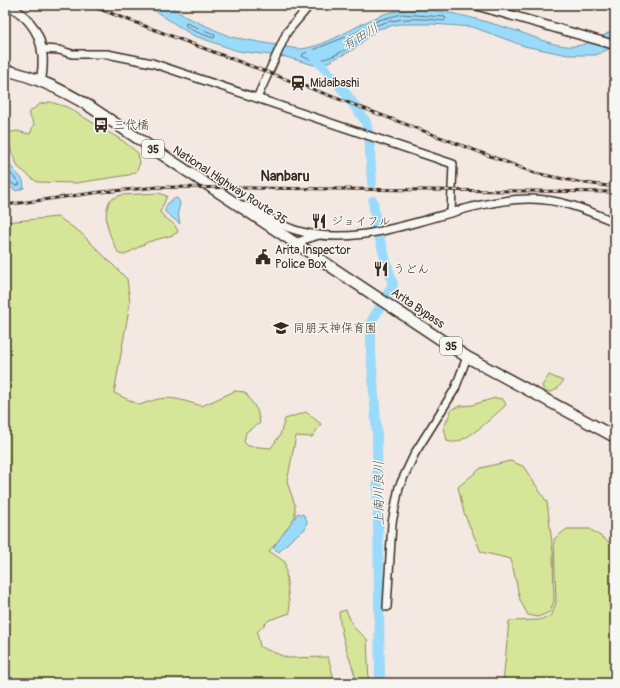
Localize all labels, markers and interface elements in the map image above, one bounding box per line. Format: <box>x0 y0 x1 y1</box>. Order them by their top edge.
water label: 有田川 <box>340 20 381 54</box>
station icon: Midaibashi <box>289 74 307 92</box>
place label: Midaibashi <box>310 76 359 91</box>
bus stop icon: 三代橋 <box>92 116 110 134</box>
place label: 三代橋 <box>113 118 149 133</box>
road number: 35 <box>142 140 164 158</box>
street label: National Highway Route 35 <box>170 143 290 228</box>
district label: Nanbaru <box>261 168 309 185</box>
restaurant icon: ジョイフル <box>310 212 328 230</box>
place label: ジョイフル <box>331 214 391 229</box>
place label: Arita Inspector Police Box <box>275 243 351 272</box>
public building icon: Arita Inspector Police Box <box>254 248 272 266</box>
restaurant icon: うどん <box>372 260 390 278</box>
place label: うどん <box>393 262 429 277</box>
street label: Arita Bypass <box>388 285 448 332</box>
school or university icon: 同朋天神保育園 <box>272 319 290 337</box>
place label: 同朋天神保育園 <box>293 321 377 336</box>
road number: 35 <box>440 337 462 355</box>
water label: 上南川良川 <box>370 460 388 526</box>

